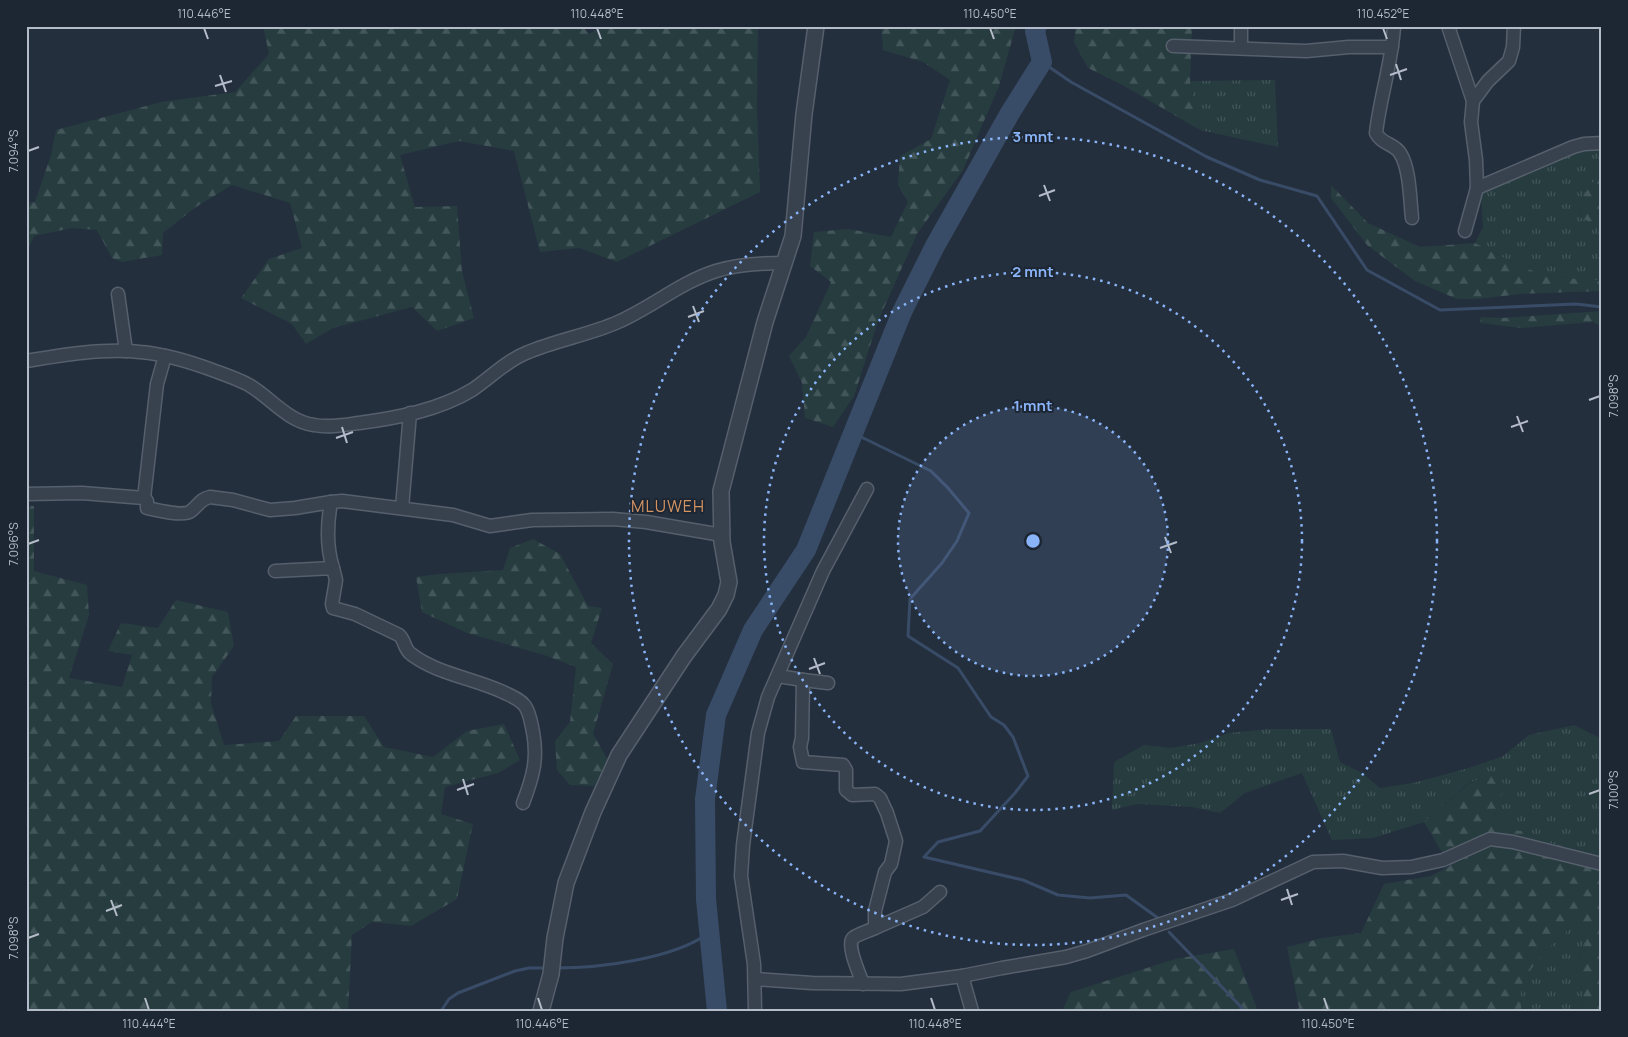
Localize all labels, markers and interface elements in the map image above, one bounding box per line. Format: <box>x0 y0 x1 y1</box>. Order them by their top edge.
text: 110.446°E <box>177 5 231 22</box>
text: 110.448°E <box>570 5 624 22</box>
text: 110.450°E <box>963 5 1017 22</box>
text: 110.452°E <box>1357 5 1409 22</box>
text: 3 mnt <box>1012 126 1054 147</box>
text: 7.094°S <box>5 130 22 172</box>
text: 2 mnt <box>1012 261 1054 282</box>
text: 7.098°S <box>1605 375 1622 417</box>
text: 1 mnt <box>1014 395 1052 416</box>
district label: MLUWEH <box>631 495 705 517</box>
text: 7.096°S <box>5 522 22 566</box>
centre of rings <box>1024 532 1042 550</box>
text: 7.100°S <box>1605 771 1622 809</box>
text: 7.098°S <box>5 917 22 959</box>
text: 110.444°E <box>122 1015 176 1032</box>
text: 110.446°E <box>515 1015 569 1032</box>
text: 110.448°E <box>908 1015 962 1032</box>
text: 110.450°E <box>1301 1015 1355 1032</box>

